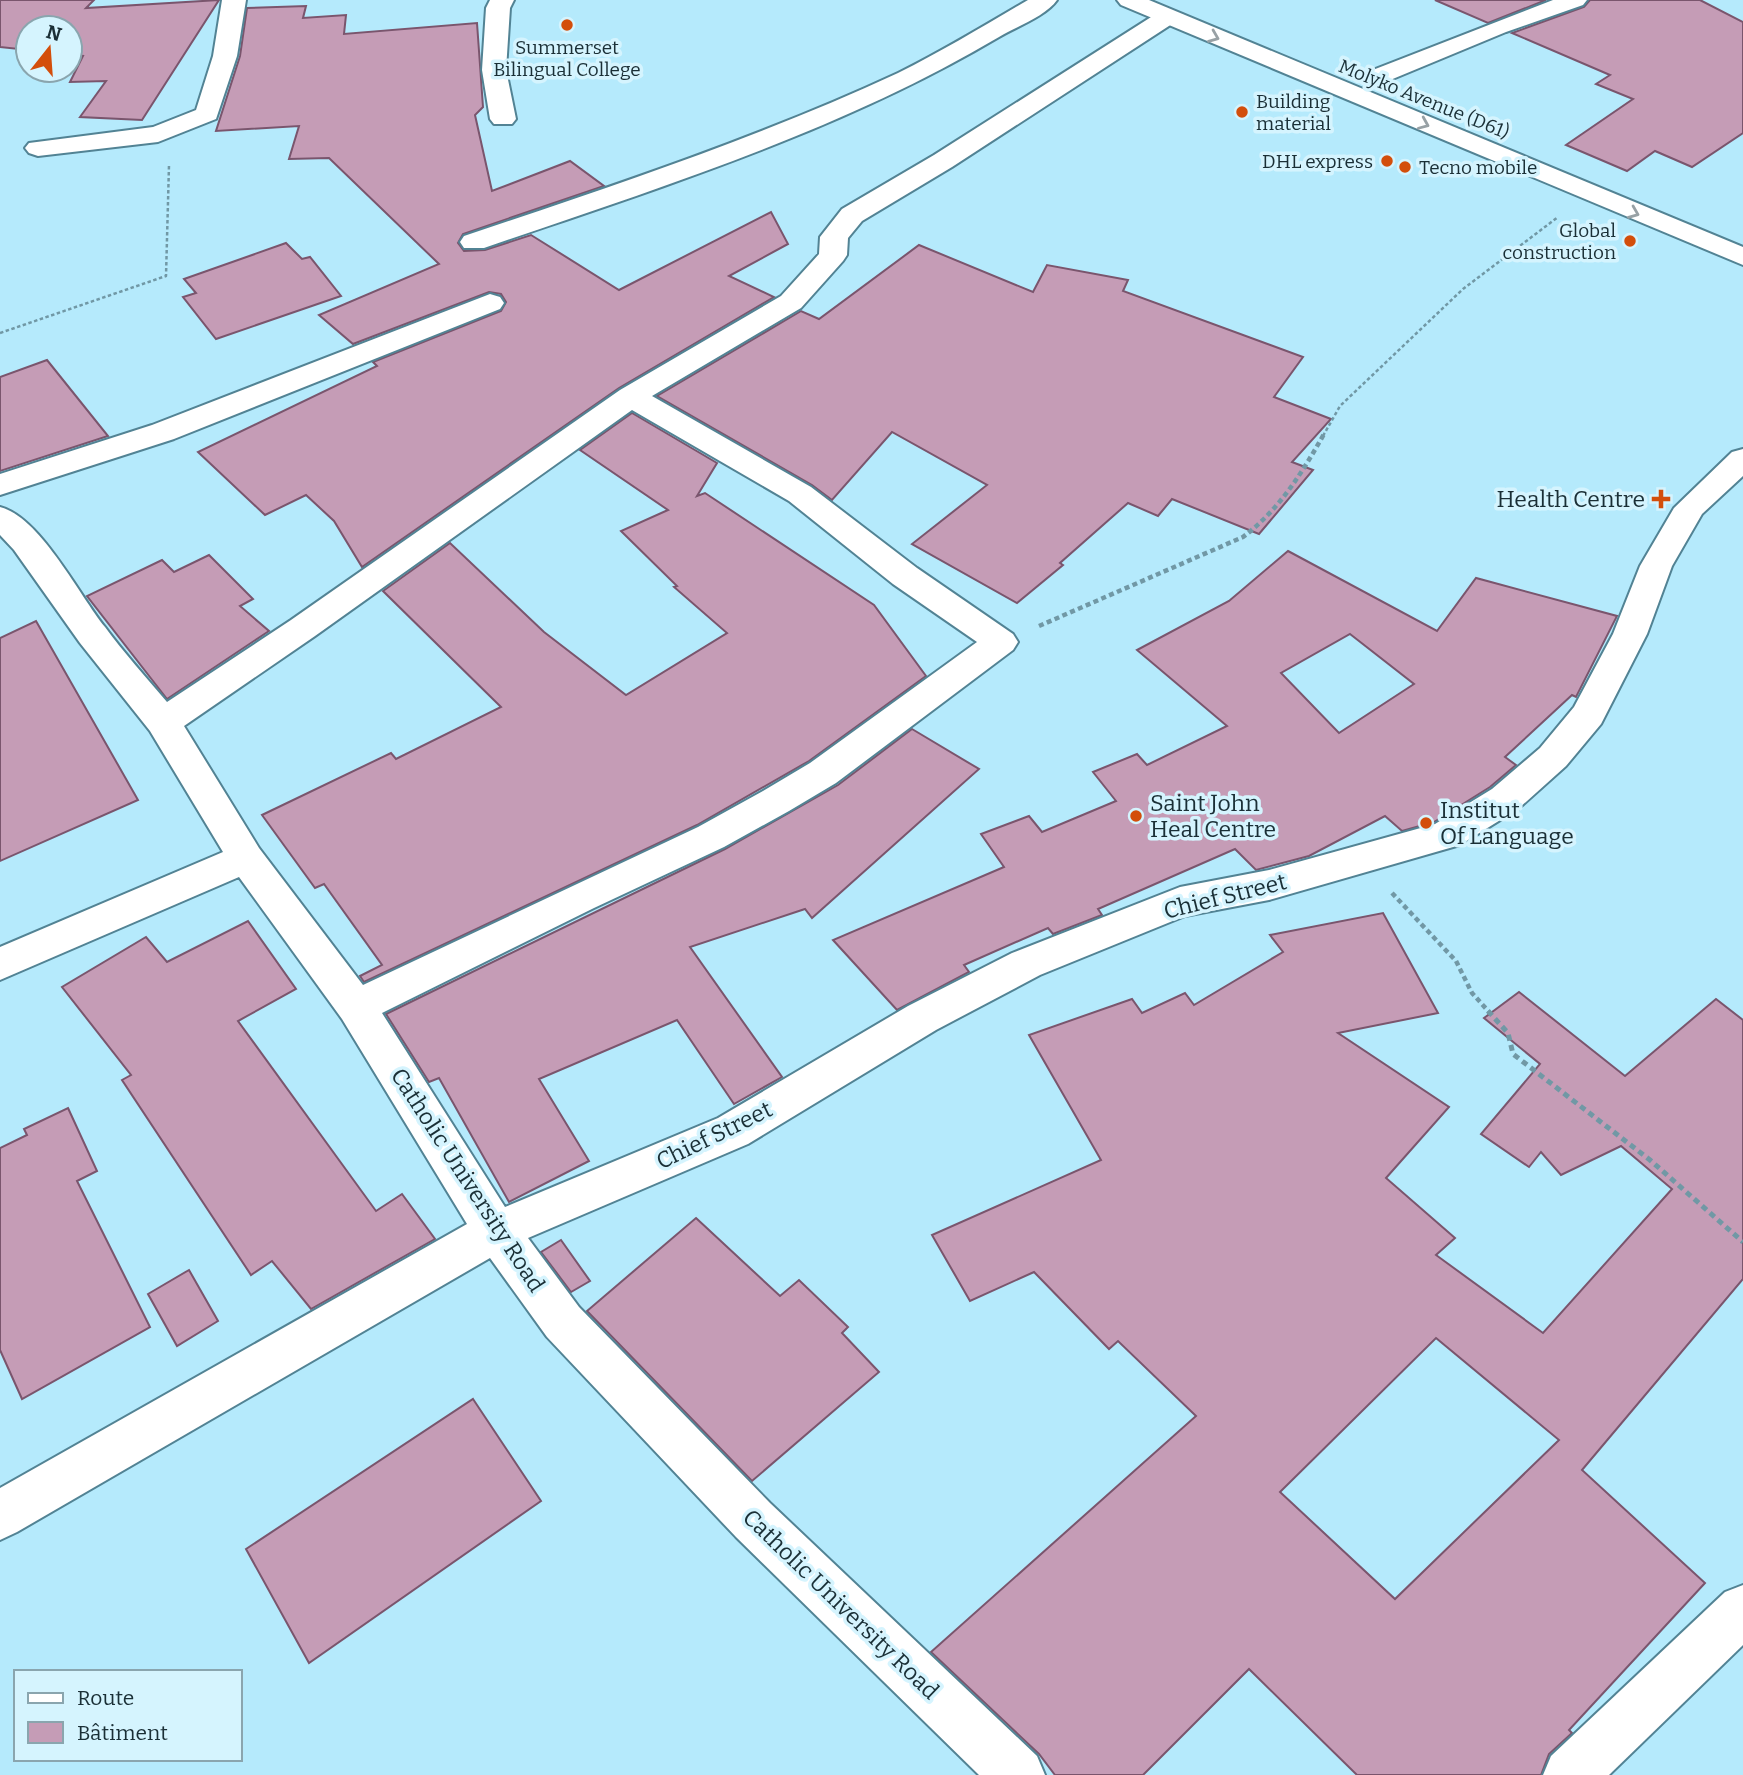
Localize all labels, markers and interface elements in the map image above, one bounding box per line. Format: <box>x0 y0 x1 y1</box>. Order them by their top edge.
north arrow <box>14 14 84 84</box>
marker: Summerset Bilingual College <box>559 17 575 33</box>
text: N <box>43 20 65 46</box>
one-way arrow <box>1208 28 1220 42</box>
place label: Summerset Bilingual College <box>493 36 641 81</box>
street label: Molyko Avenue (D61) <box>1335 54 1513 144</box>
place label: Building material <box>1256 90 1331 135</box>
marker: Building material <box>1234 104 1250 120</box>
one-way arrow <box>1417 116 1430 130</box>
place label: DHL express <box>1262 150 1373 173</box>
marker: DHL express <box>1379 153 1395 169</box>
place label: Tecno mobile <box>1419 156 1537 179</box>
marker: Tecno mobile <box>1397 159 1413 175</box>
one-way arrow <box>1627 204 1639 218</box>
place label: Global construction <box>1503 219 1616 264</box>
marker: Global construction <box>1622 233 1638 249</box>
place label: Health Centre <box>1496 485 1645 513</box>
marker: Health Centre <box>1651 489 1671 509</box>
place label: Saint John Heal Centre <box>1150 789 1276 843</box>
place label: Institut Of Language <box>1440 796 1574 850</box>
marker: Saint John Heal Centre <box>1128 808 1144 824</box>
marker: Institut Of Language <box>1418 815 1434 831</box>
street label: Chief Street <box>1161 867 1289 925</box>
street label: Catholic University Road <box>385 1063 551 1298</box>
street label: Chief Street <box>651 1095 777 1175</box>
street label: Catholic University Road <box>737 1503 945 1705</box>
legend <box>14 1670 242 1761</box>
text: Route <box>77 1685 134 1711</box>
text: Bâtiment <box>77 1720 168 1746</box>

